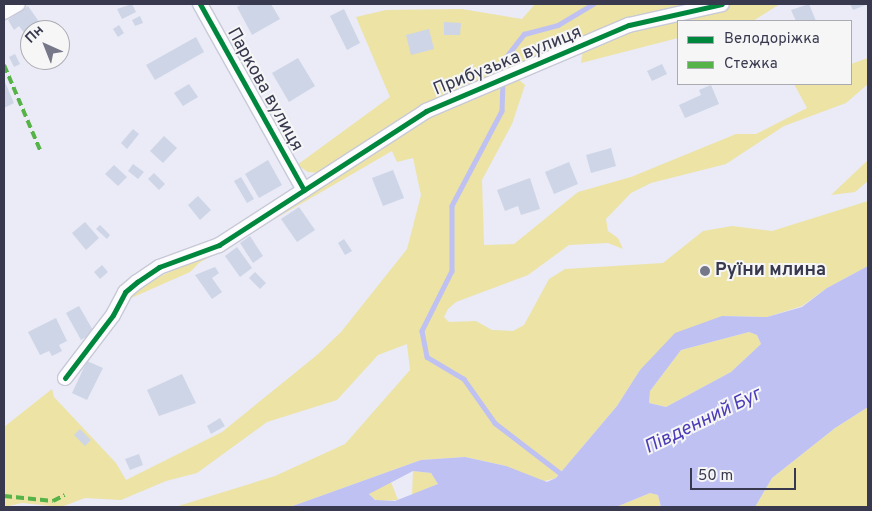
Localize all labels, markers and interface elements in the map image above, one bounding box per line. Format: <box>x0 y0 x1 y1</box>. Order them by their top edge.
north arrow <box>20 20 70 70</box>
legend <box>677 20 852 85</box>
text: Пн <box>22 22 48 47</box>
street label: Прибузька вулиця <box>431 22 585 102</box>
street label: Паркова вулиця <box>221 24 307 156</box>
text: Велодоріжка <box>724 30 820 49</box>
text: Стежка <box>724 55 778 74</box>
place label: Руїни млина <box>715 260 826 282</box>
marker: Руїни млина <box>699 265 711 277</box>
water label: Південний Буг <box>641 384 765 460</box>
scale bar <box>692 458 798 490</box>
text: 50 m <box>698 467 733 486</box>

